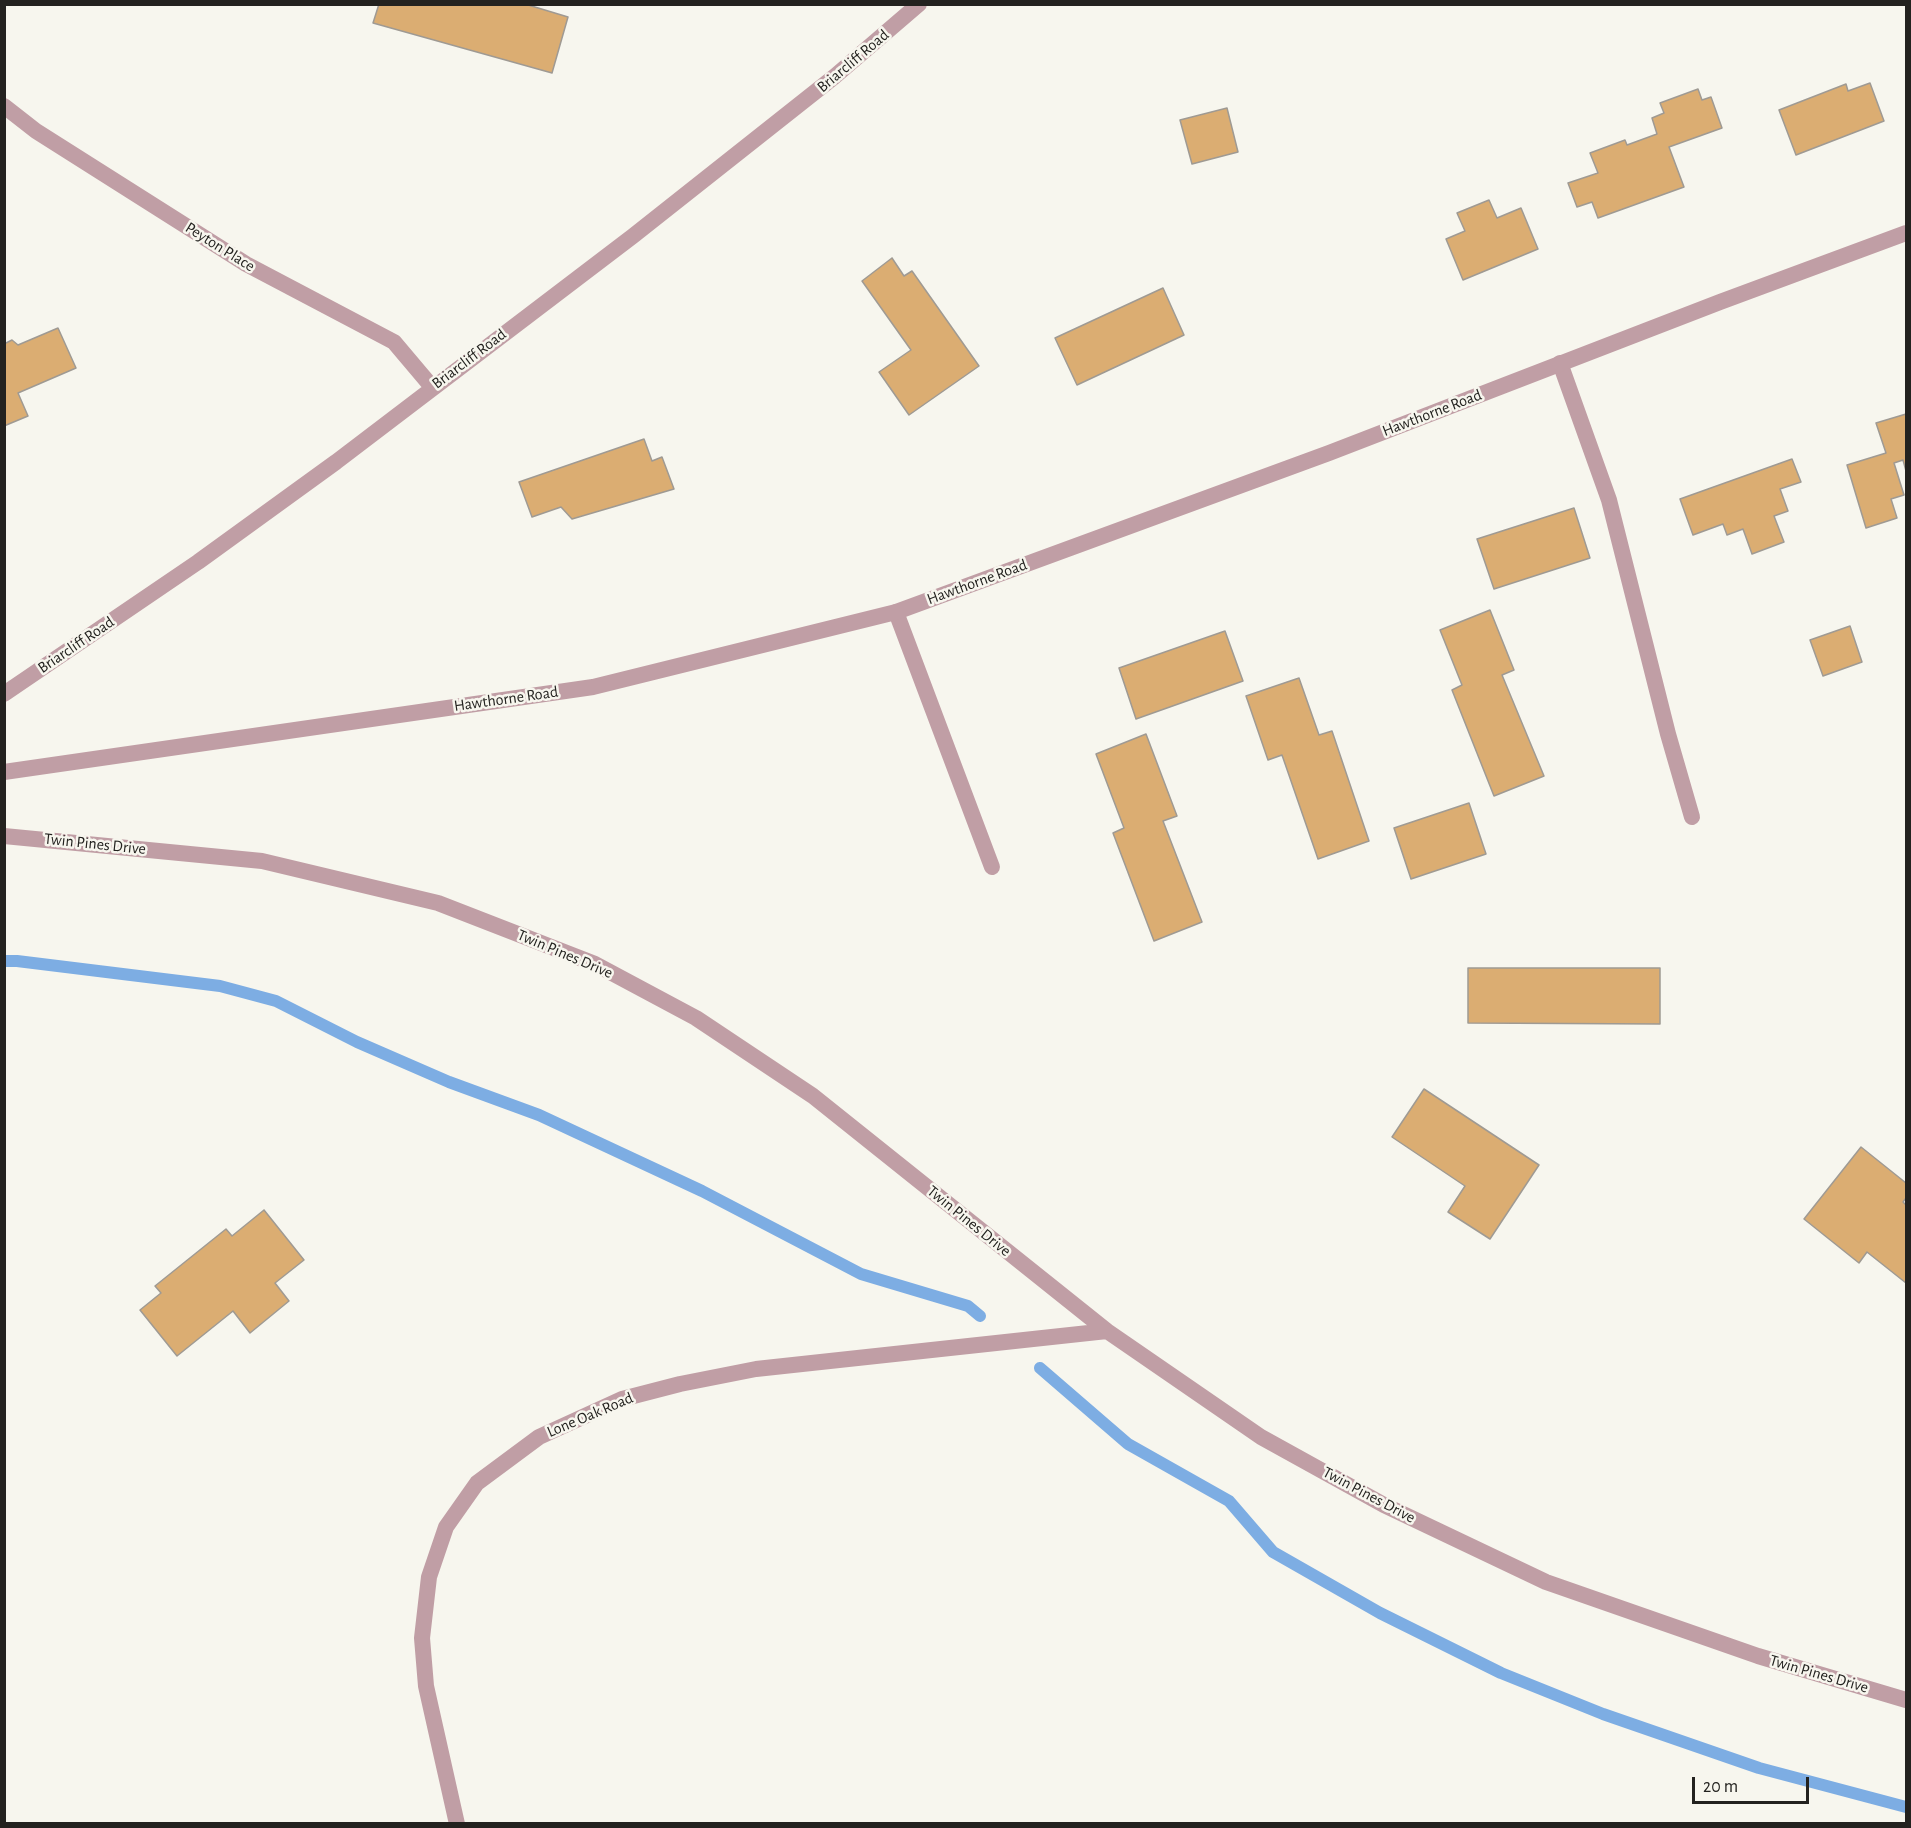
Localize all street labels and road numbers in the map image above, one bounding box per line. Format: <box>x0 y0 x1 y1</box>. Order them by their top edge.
street label: Briarcliff Road <box>813 25 893 97</box>
street label: Peyton Place <box>182 218 258 276</box>
street label: Briarcliff Road <box>428 325 510 393</box>
street label: Hawthorne Road <box>1380 385 1484 441</box>
street label: Hawthorne Road <box>924 555 1030 609</box>
street label: Briarcliff Road <box>34 612 118 678</box>
street label: Hawthorne Road <box>453 682 559 716</box>
street label: Twin Pines Drive <box>43 829 147 859</box>
street label: Twin Pines Drive <box>514 925 616 983</box>
street label: Twin Pines Drive <box>923 1181 1015 1261</box>
street label: Lone Oak Road <box>544 1388 636 1442</box>
street label: Twin Pines Drive <box>1319 1463 1419 1527</box>
street label: Twin Pines Drive <box>1767 1651 1871 1697</box>

